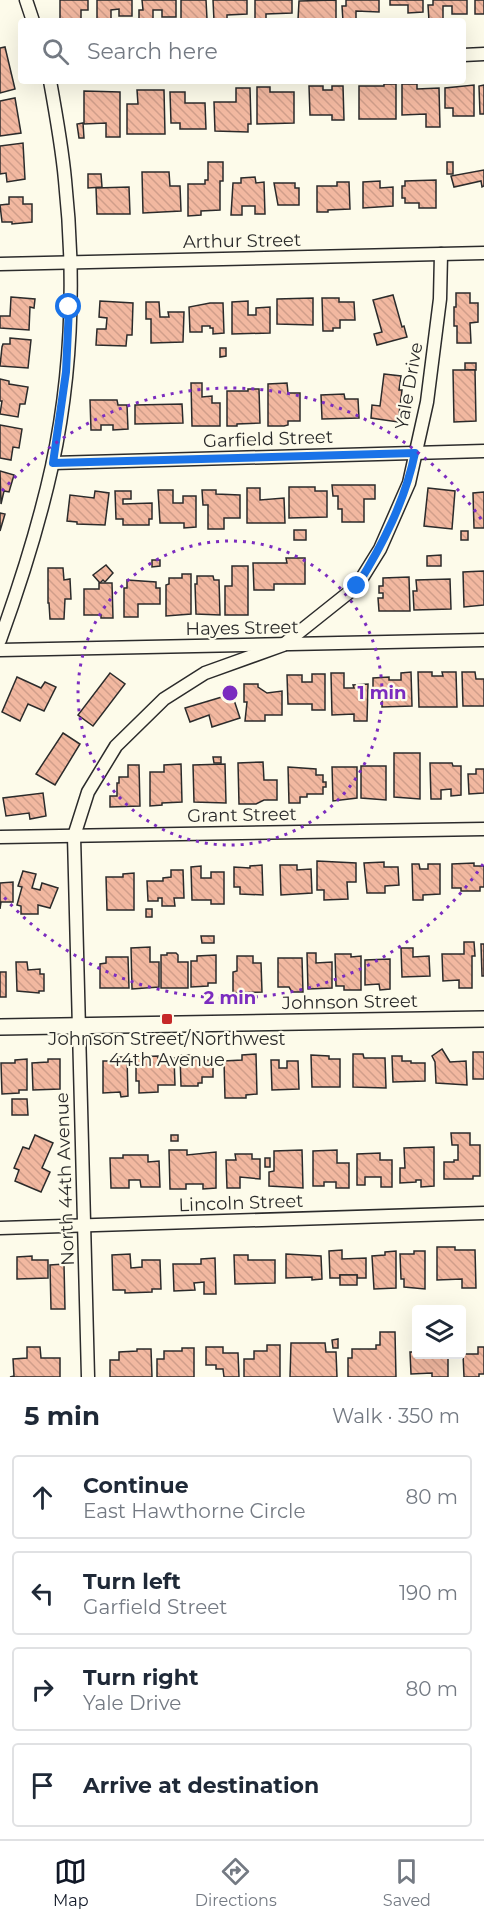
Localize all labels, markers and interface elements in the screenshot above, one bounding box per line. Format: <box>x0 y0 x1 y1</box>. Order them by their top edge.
search box <box>18 18 466 84</box>
icon: search <box>39 35 72 68</box>
text: Search here <box>87 38 218 65</box>
street label: Arthur Street <box>183 229 301 253</box>
route start <box>55 293 81 319</box>
street label: Yale Drive <box>390 340 428 431</box>
street label: Garfield Street <box>203 426 333 452</box>
route end <box>343 572 369 598</box>
street label: Hayes Street <box>185 616 299 640</box>
text: 1 min <box>358 682 406 704</box>
centre of rings <box>220 683 240 703</box>
street label: Grant Street <box>187 803 297 827</box>
text: 2 min <box>204 987 256 1009</box>
street label: Johnson Street <box>281 990 418 1014</box>
marker: Johnson Street/Northwest 44th Avenue <box>160 1012 174 1026</box>
place label: Johnson Street/Northwest 44th Avenue <box>47 1028 286 1071</box>
street label: North 44th Avenue <box>51 1092 79 1266</box>
street label: Lincoln Street <box>178 1190 304 1216</box>
map controls <box>412 1305 466 1359</box>
button: layers <box>412 1305 466 1359</box>
text: 5 min <box>24 1400 100 1432</box>
text: Walk · 350 m <box>332 1404 460 1428</box>
text: Continue <box>83 1472 189 1499</box>
icon: ahead <box>26 1481 59 1514</box>
text: 80 m <box>406 1485 458 1509</box>
text: East Hawthorne Circle <box>83 1499 306 1523</box>
text: Turn left <box>83 1568 181 1595</box>
icon: left <box>26 1577 59 1610</box>
text: 190 m <box>399 1581 458 1605</box>
text: Garfield Street <box>83 1595 228 1619</box>
text: Turn right <box>83 1664 198 1691</box>
icon: right <box>26 1673 59 1706</box>
text: 80 m <box>406 1677 458 1701</box>
text: Yale Drive <box>83 1691 181 1715</box>
icon: arrive <box>26 1769 59 1802</box>
text: Arrive at destination <box>83 1772 319 1799</box>
tab: Map <box>53 1855 89 1910</box>
tab: Directions <box>195 1855 277 1910</box>
tab: Saved <box>383 1855 431 1910</box>

